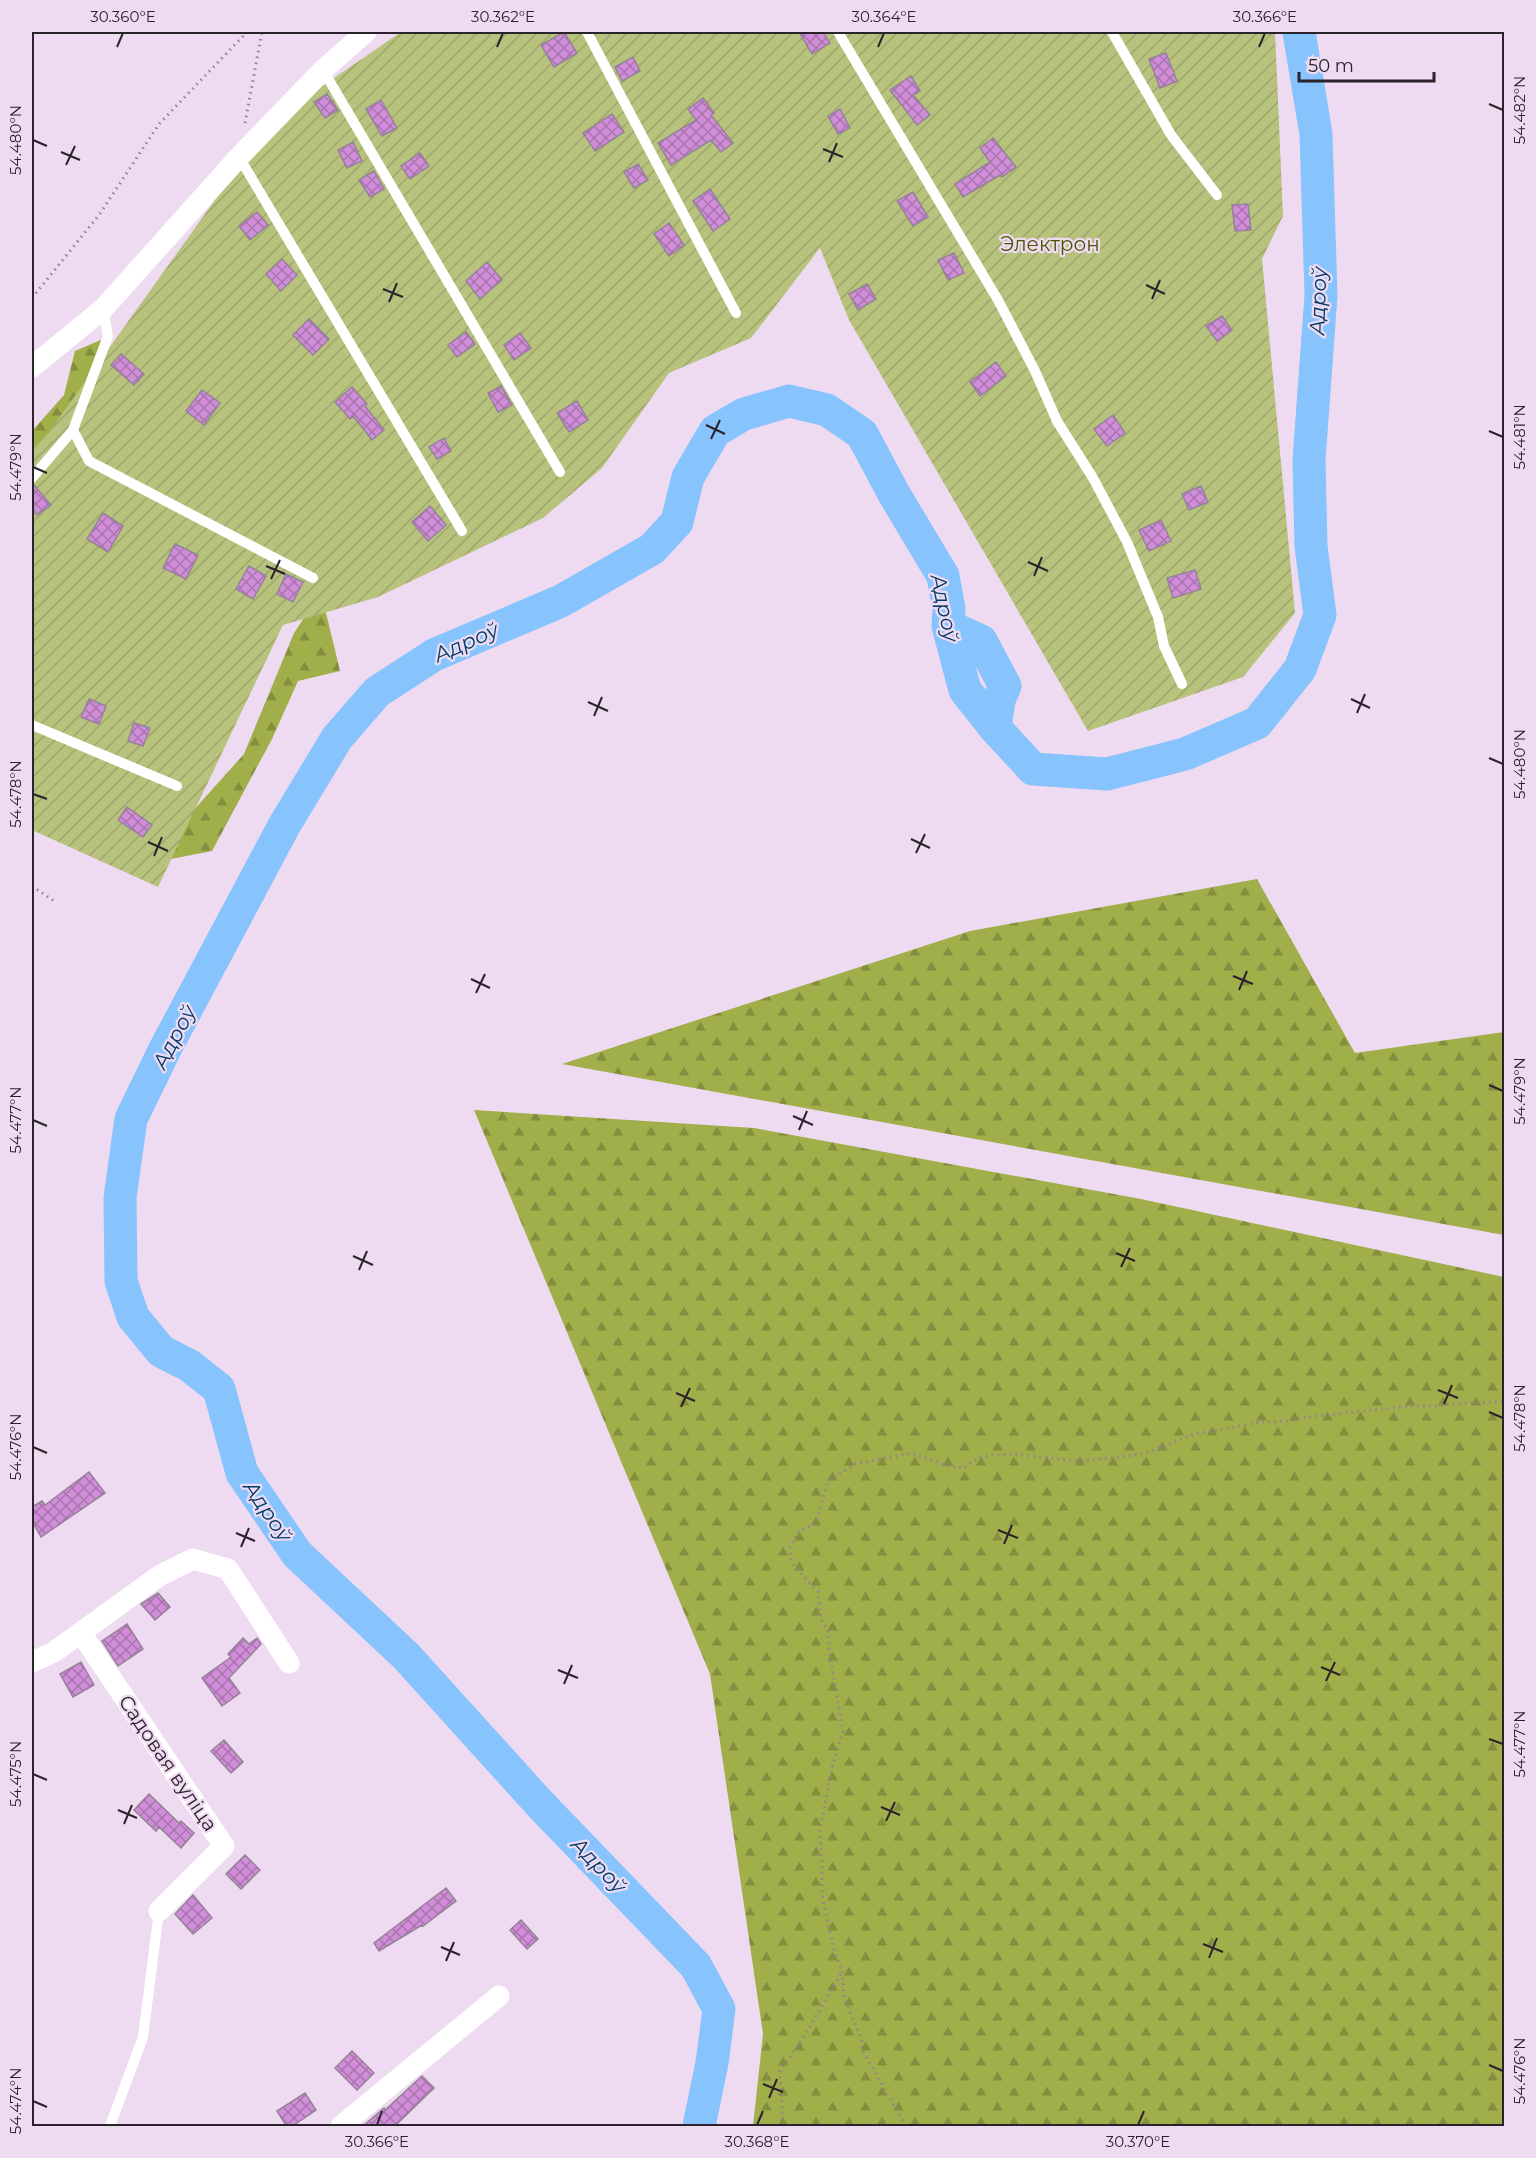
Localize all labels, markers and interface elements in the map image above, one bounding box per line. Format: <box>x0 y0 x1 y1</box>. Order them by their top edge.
text: 30.360°E <box>90 7 156 26</box>
text: 30.362°E <box>471 7 535 26</box>
text: 30.364°E <box>852 7 916 26</box>
text: 30.366°E <box>1233 7 1297 26</box>
scale bar <box>1299 45 1434 83</box>
text: 50 m <box>1308 55 1354 77</box>
text: 54.482°N <box>1510 76 1529 144</box>
text: 54.480°N <box>6 105 25 175</box>
park label: Электрон <box>1000 232 1100 256</box>
water label: Адроў <box>1304 265 1332 337</box>
text: 54.481°N <box>1510 404 1529 470</box>
text: 54.479°N <box>6 433 25 501</box>
water label: Адроў <box>925 571 965 645</box>
water label: Адроў <box>429 616 504 668</box>
text: 54.480°N <box>1510 729 1529 799</box>
text: 54.478°N <box>6 760 25 828</box>
water label: Адроў <box>146 1000 202 1074</box>
text: 54.479°N <box>1510 1057 1529 1125</box>
text: 54.477°N <box>6 1086 25 1154</box>
text: 54.478°N <box>1510 1384 1529 1452</box>
text: 54.476°N <box>6 1414 25 1480</box>
water label: Адроў <box>238 1475 298 1548</box>
street label: Садовая вуліца <box>114 1690 222 1836</box>
text: 54.477°N <box>1510 1710 1529 1778</box>
text: 54.475°N <box>6 1741 25 1807</box>
water label: Адроў <box>565 1831 633 1899</box>
text: 54.476°N <box>1510 2038 1529 2104</box>
text: 54.474°N <box>6 2068 25 2134</box>
text: 30.366°E <box>345 2132 409 2151</box>
text: 30.368°E <box>724 2132 790 2151</box>
text: 30.370°E <box>1106 2132 1170 2151</box>

